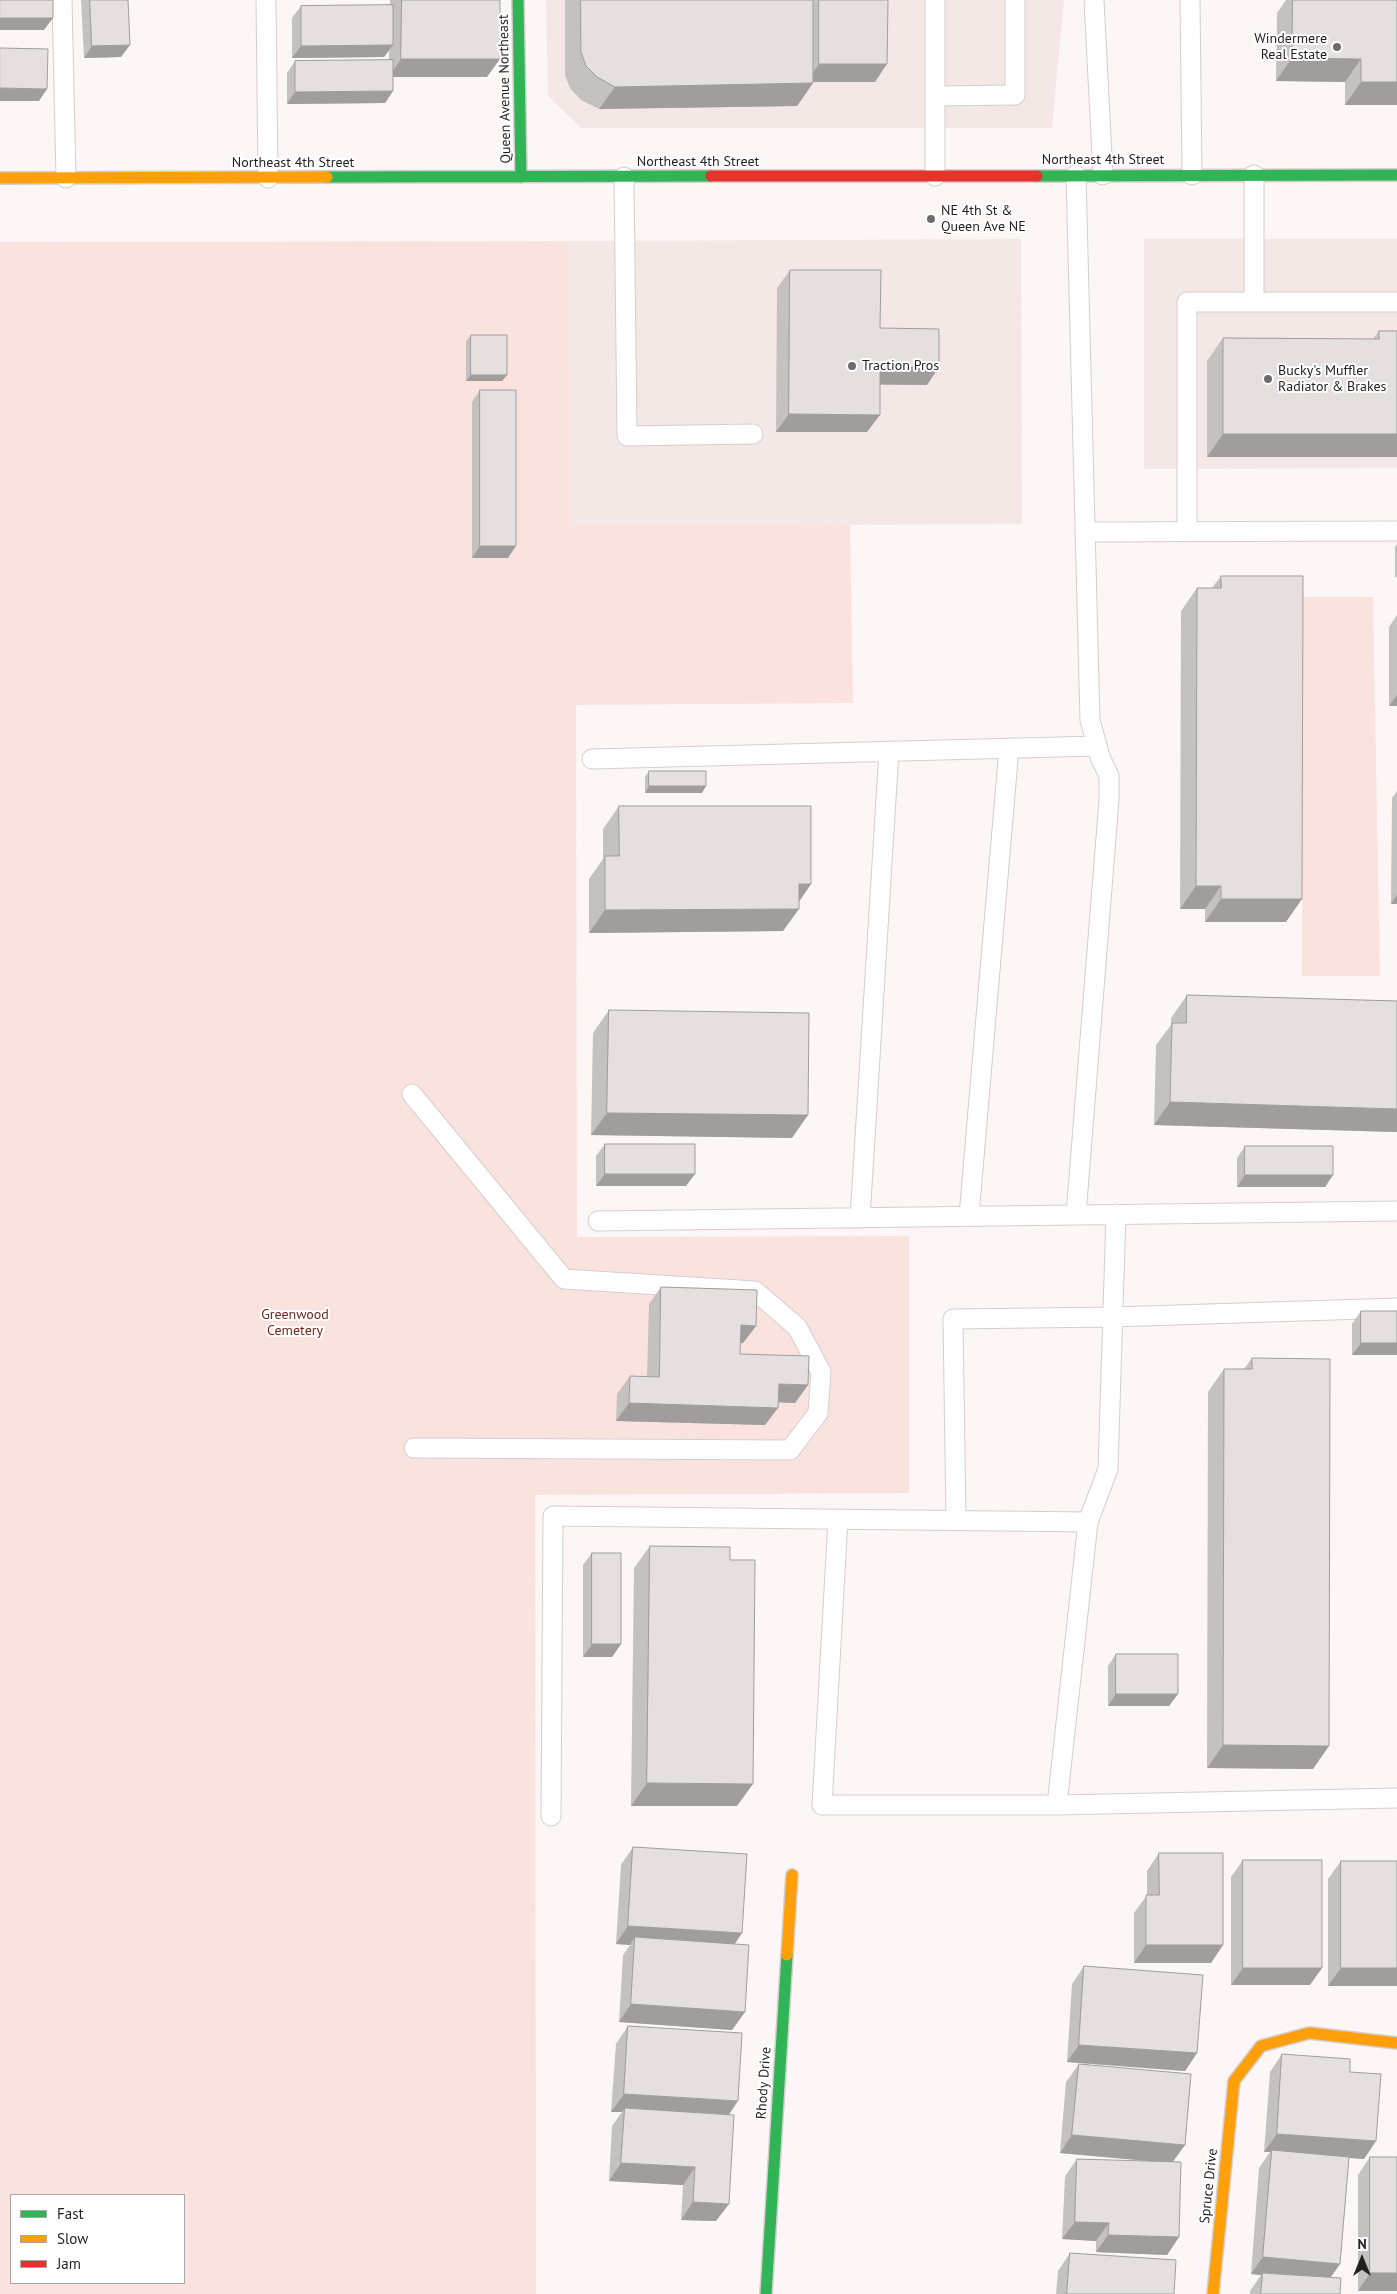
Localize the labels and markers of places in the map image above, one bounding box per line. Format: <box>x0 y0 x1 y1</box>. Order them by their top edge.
place label: Windermere Real Estate <box>1254 31 1327 64</box>
marker: Windermere Real Estate <box>1331 41 1343 53</box>
place label: NE 4th St & Queen Ave NE <box>941 203 1026 236</box>
marker: NE 4th St & Queen Ave NE <box>925 213 937 225</box>
place label: Traction Pros <box>862 358 939 374</box>
marker: Traction Pros <box>846 360 858 372</box>
place label: Bucky's Muffler Radiator & Brakes <box>1278 363 1387 396</box>
marker: Bucky's Muffler Radiator & Brakes <box>1262 373 1274 385</box>

